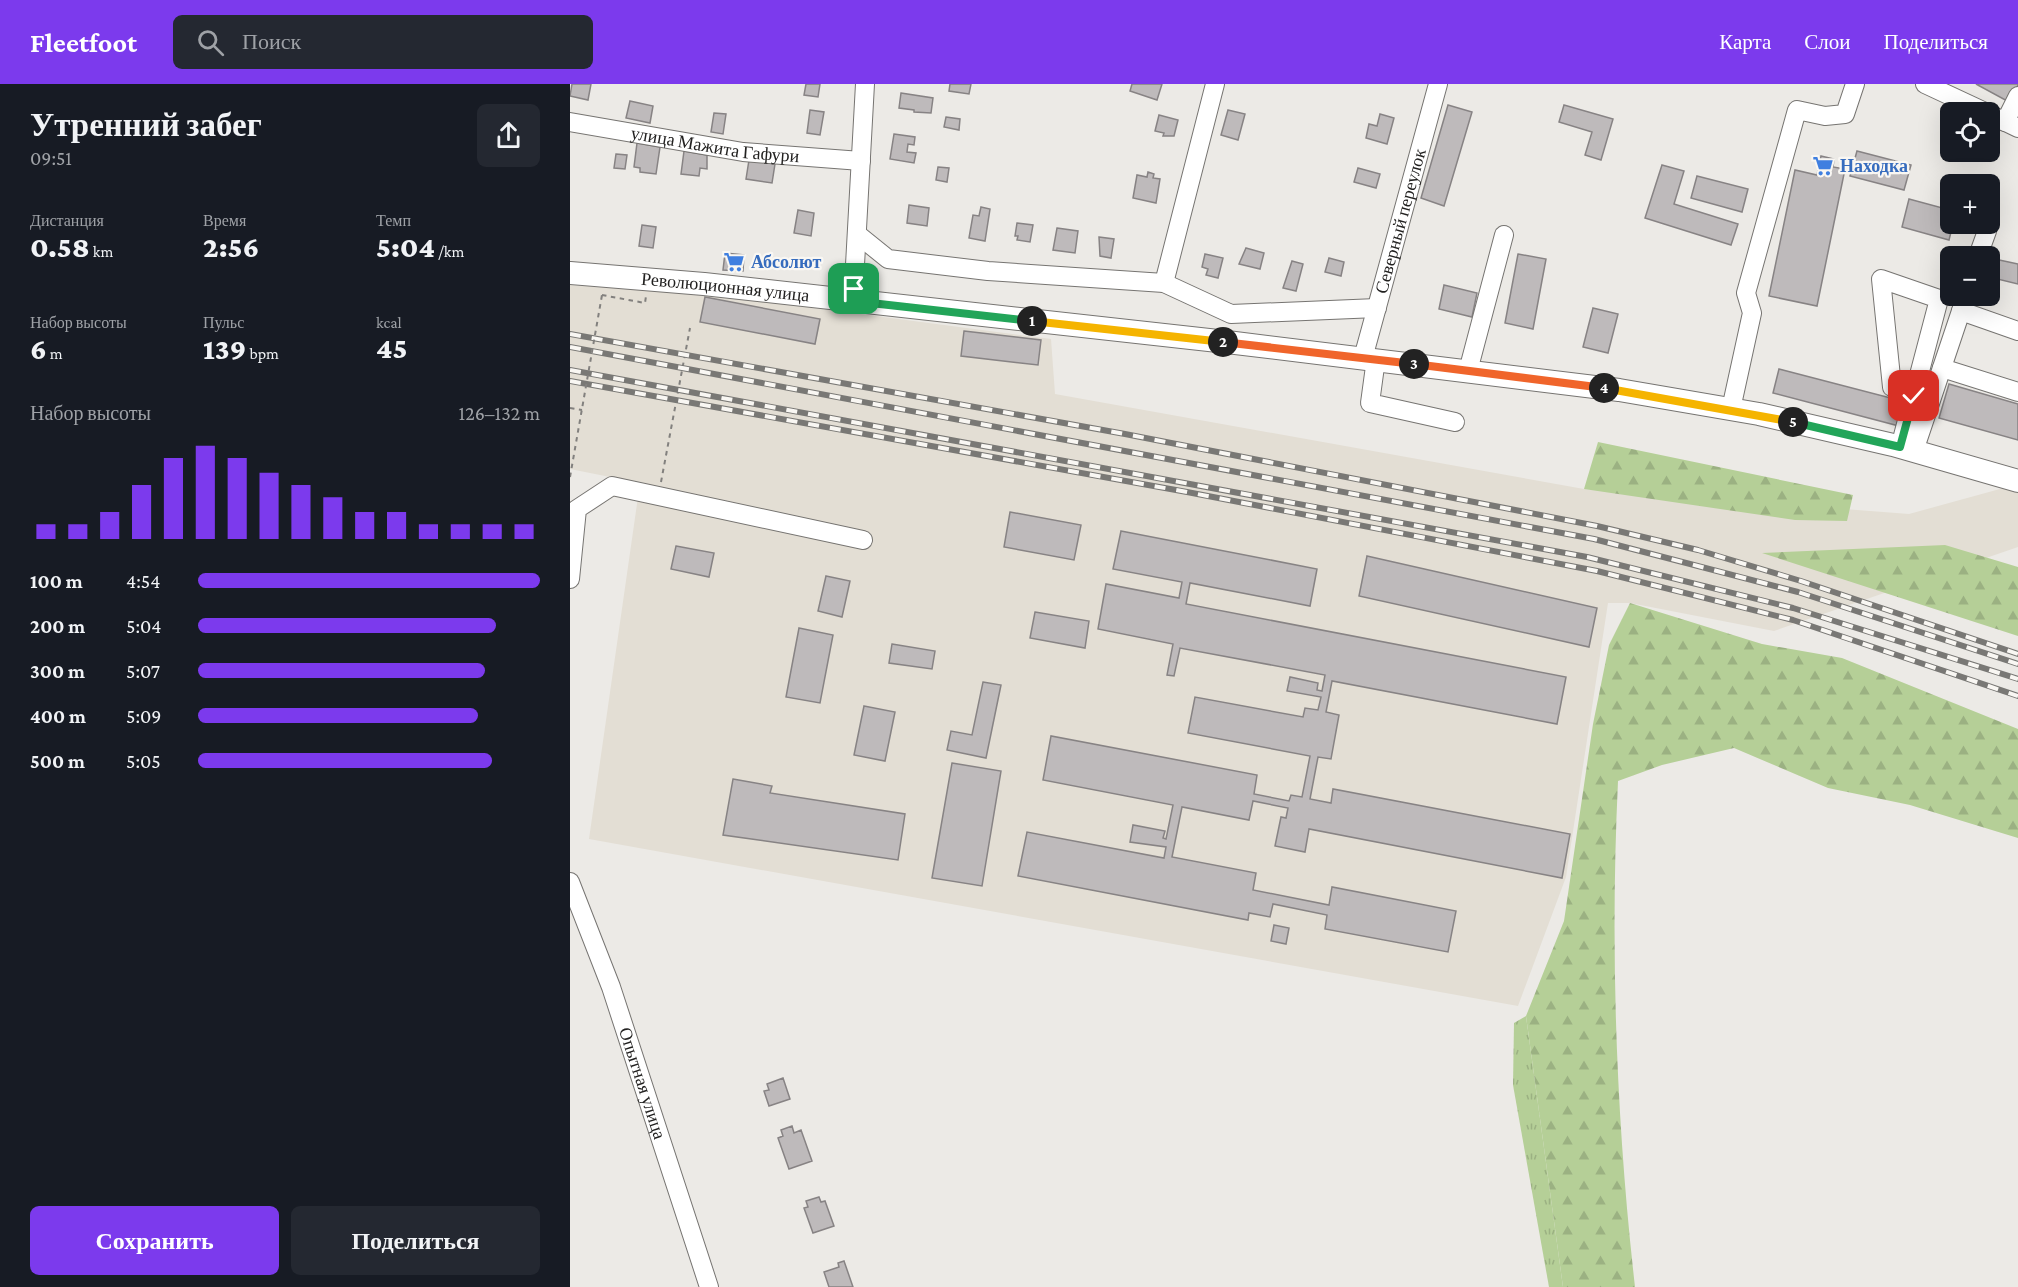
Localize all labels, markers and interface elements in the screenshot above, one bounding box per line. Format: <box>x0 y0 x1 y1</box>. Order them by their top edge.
search box <box>173 15 593 69</box>
icon: search <box>194 26 227 59</box>
text: Fleetfoot <box>30 27 137 58</box>
text: Поиск <box>242 29 301 54</box>
text: Карта <box>1719 30 1771 54</box>
text: Слои <box>1804 30 1850 54</box>
text: Поделиться <box>1883 30 1988 54</box>
map controls <box>1940 102 2000 306</box>
button: locate <box>1940 102 2000 162</box>
button: share <box>477 104 540 167</box>
text: Утренний забег <box>30 106 262 143</box>
street label: улица Мажита Гафури <box>629 123 800 166</box>
street label: Северный переулок <box>1371 146 1430 296</box>
text: 09:51 <box>30 147 72 169</box>
supermarket icon: Находка <box>1811 154 1835 178</box>
place label: Находка <box>1840 156 1908 176</box>
button: + <box>1940 174 2000 234</box>
text: Дистанция <box>30 212 104 229</box>
text: Время <box>203 212 246 229</box>
text: Темп <box>376 212 411 229</box>
text: 0.58 <box>30 230 90 263</box>
text: 2:56 <box>203 230 259 263</box>
text: 5:04 <box>376 230 435 263</box>
text: km <box>90 243 113 260</box>
text: /km <box>435 243 464 260</box>
button: − <box>1940 246 2000 306</box>
supermarket icon: Абсолют <box>722 250 746 274</box>
place label: Абсолют <box>751 252 821 272</box>
pin <box>828 263 879 314</box>
street label: Революционная улица <box>640 269 811 306</box>
icon: arrive <box>837 272 870 305</box>
pin: 1 <box>1017 306 1047 336</box>
text: 1 <box>1029 312 1035 329</box>
text: Набор высоты <box>30 314 127 331</box>
text: Пульс <box>203 314 244 331</box>
text: kcal <box>376 314 402 331</box>
pin: 2 <box>1208 327 1238 357</box>
text: 45 <box>376 331 407 364</box>
text: 6 <box>30 332 47 365</box>
text: 139 <box>203 332 246 365</box>
text: 2 <box>1219 333 1227 350</box>
text: m <box>47 345 63 362</box>
text: bpm <box>246 345 279 362</box>
pin: 3 <box>1399 349 1429 379</box>
text: 3 <box>1410 355 1418 372</box>
pin <box>1888 370 1939 421</box>
pin: 4 <box>1589 373 1619 403</box>
text: 4 <box>1600 379 1608 396</box>
icon: check <box>1897 379 1930 412</box>
text: Набор высоты <box>30 402 151 424</box>
text: 126–132 m <box>459 402 540 424</box>
pin: 5 <box>1778 407 1808 437</box>
text: 5 <box>1789 413 1797 430</box>
text: 100 m <box>30 570 83 592</box>
text: 4:54 <box>126 570 160 592</box>
text: 200 m <box>30 615 85 637</box>
text: 5:04 <box>126 615 162 637</box>
text: 300 m <box>30 660 85 682</box>
text: 5:07 <box>126 660 160 682</box>
text: 400 m <box>30 705 86 727</box>
text: 5:09 <box>126 705 161 727</box>
text: 500 m <box>30 750 85 772</box>
text: 5:05 <box>126 750 161 772</box>
street label: Опытная улица <box>615 1025 670 1142</box>
button: Сохранить <box>30 1206 279 1275</box>
button: Поделиться <box>291 1206 540 1275</box>

